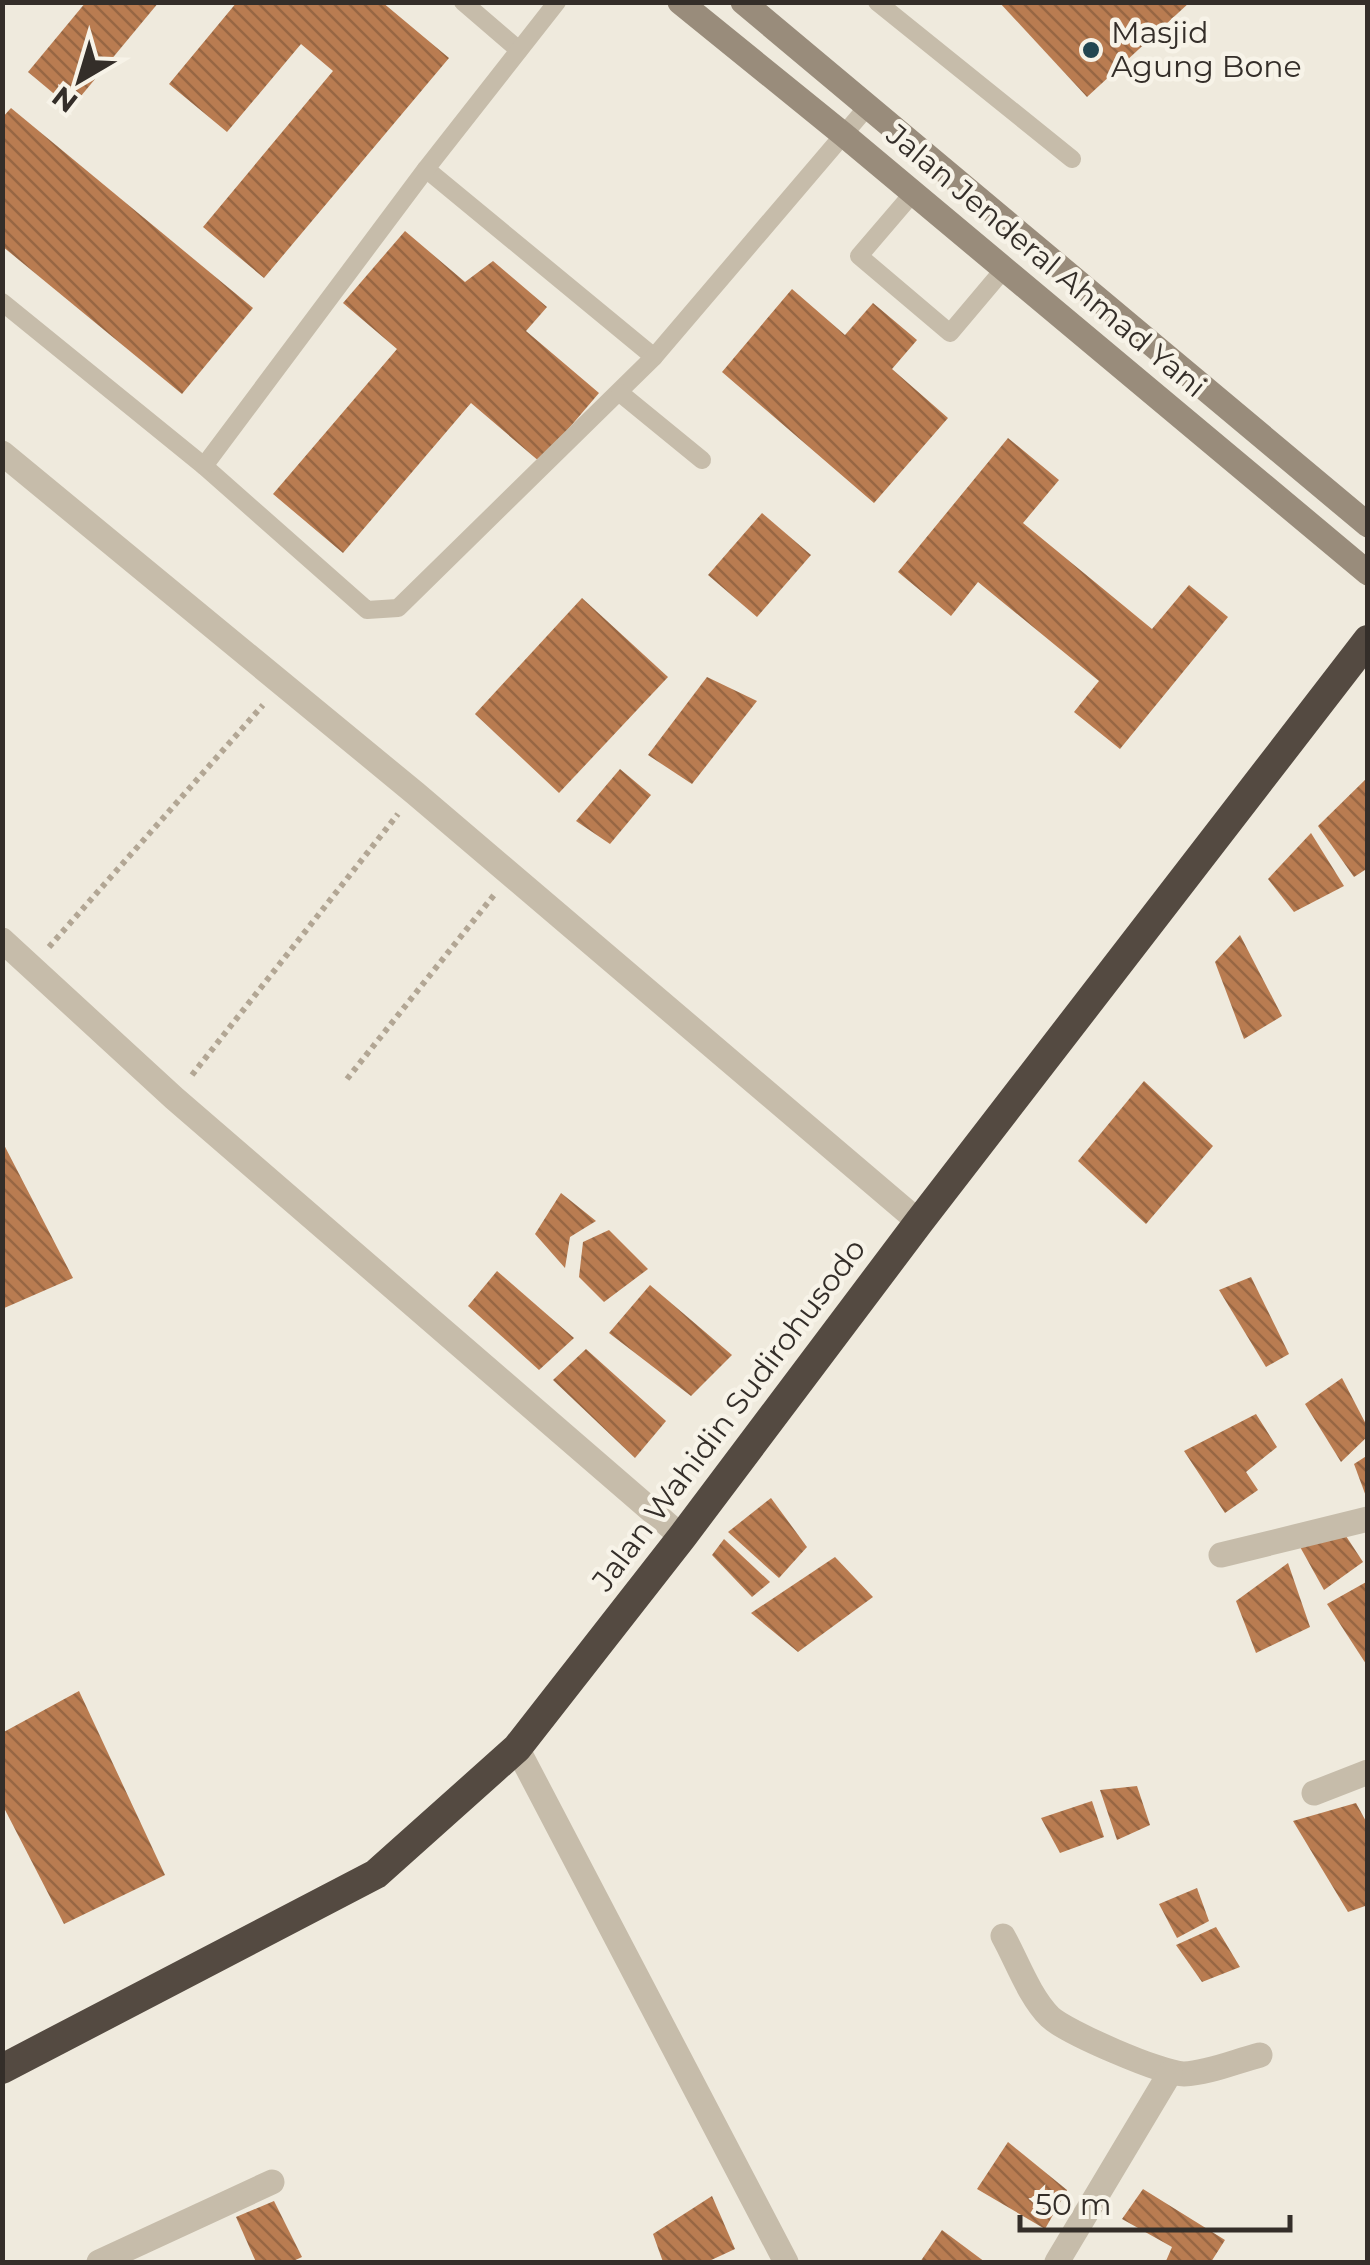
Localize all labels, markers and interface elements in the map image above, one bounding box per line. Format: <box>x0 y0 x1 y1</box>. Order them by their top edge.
place label: Masjid Agung Bone <box>1111 14 1302 85</box>
north arrow <box>30 30 130 130</box>
marker: Masjid Agung Bone <box>1080 39 1102 61</box>
text: N <box>45 79 84 120</box>
street label: Jalan Jenderal Ahmad Yani <box>878 115 1214 405</box>
street label: Jalan Wahidin Sudirohusodo <box>583 1231 873 1599</box>
scale bar <box>1020 2170 1290 2232</box>
text: 50 m <box>1035 2186 1112 2223</box>

